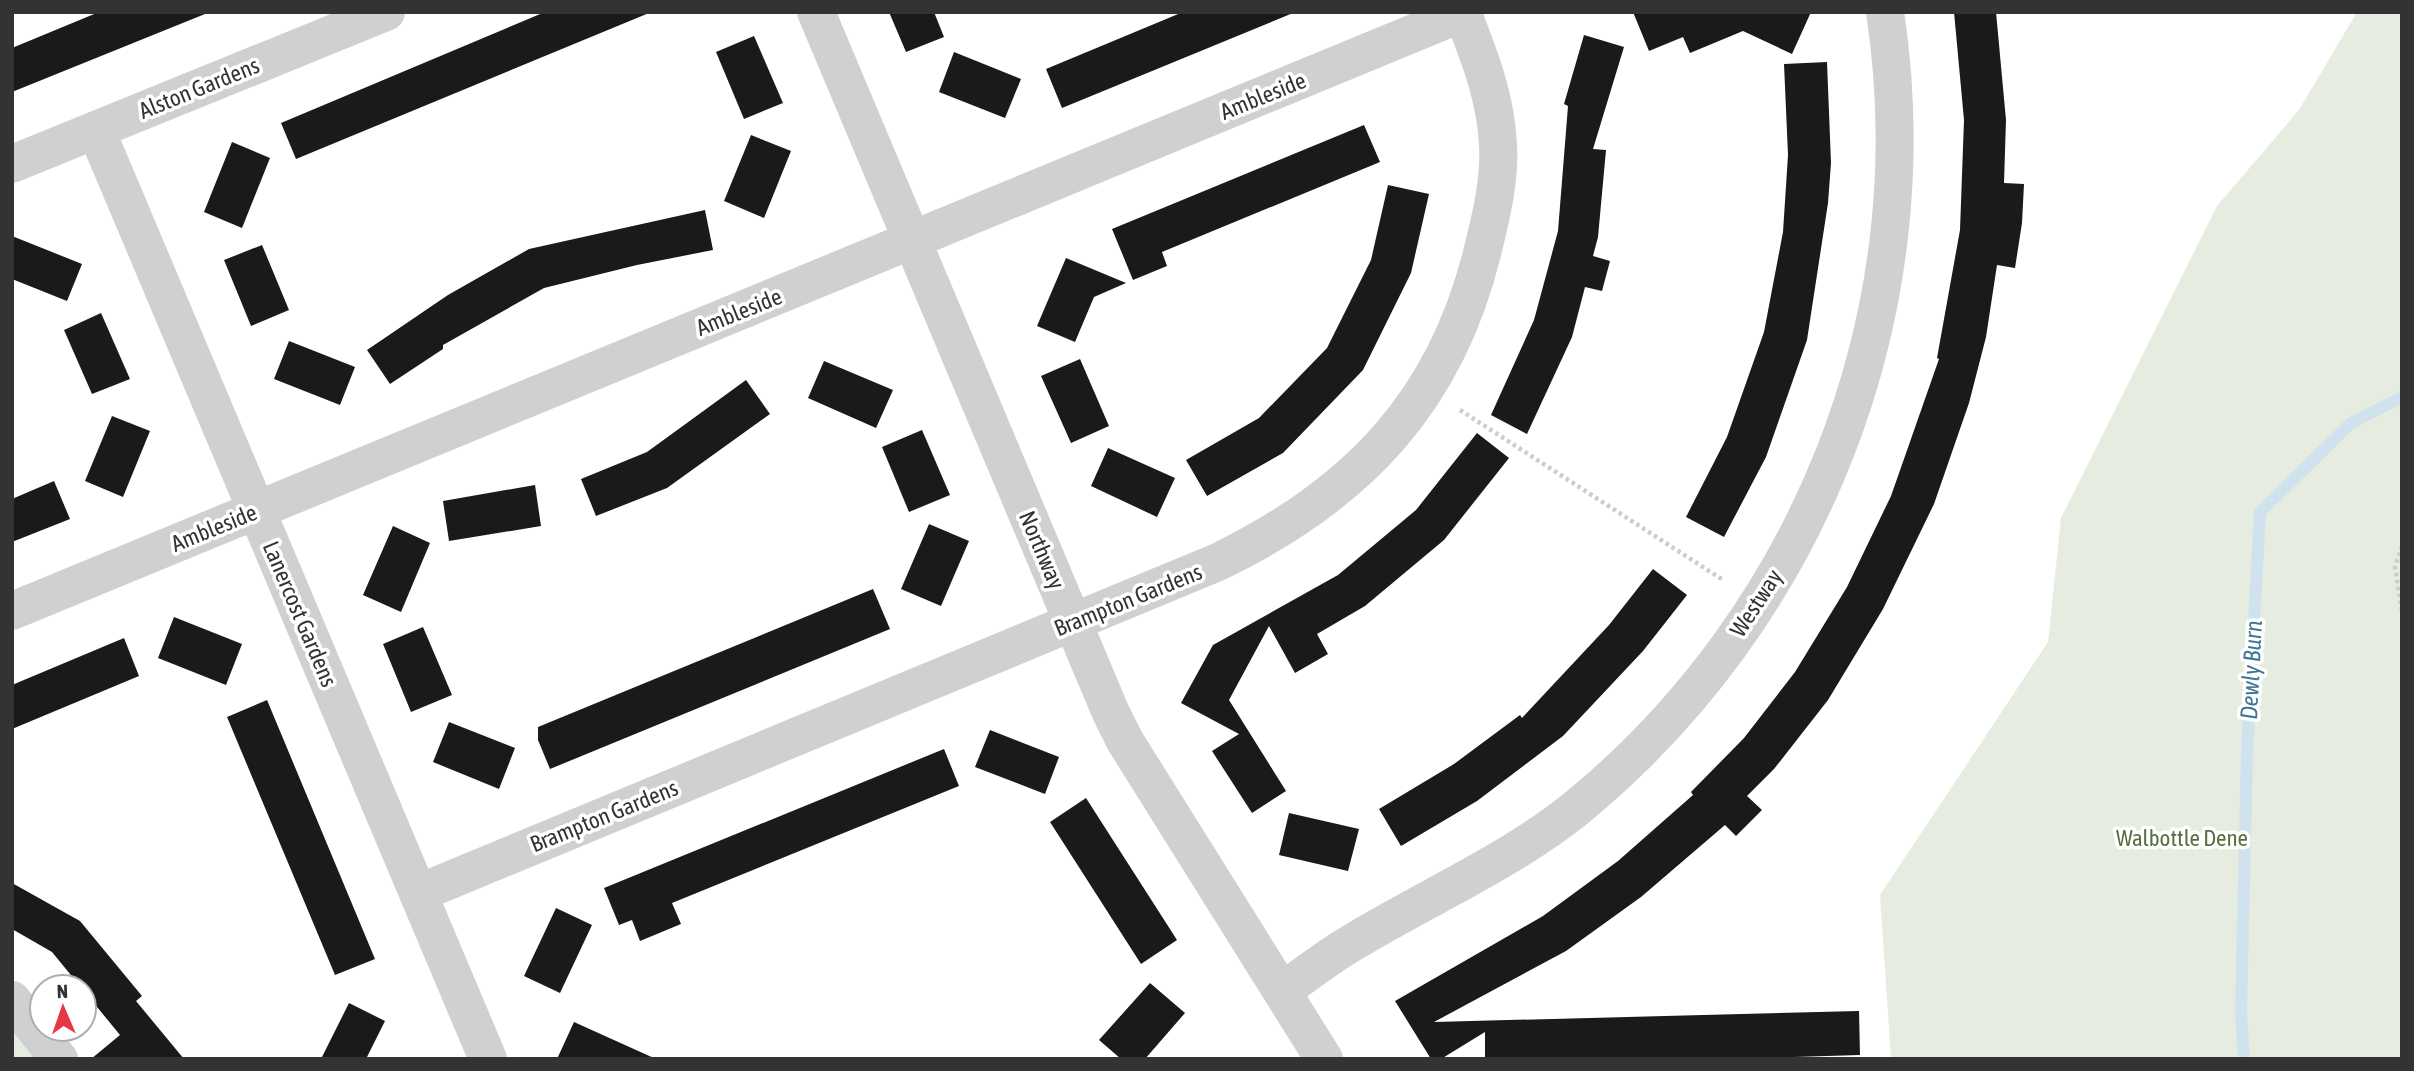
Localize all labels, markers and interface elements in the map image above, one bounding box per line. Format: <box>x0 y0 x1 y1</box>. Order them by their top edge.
street label: Alston Gardens <box>135 52 263 124</box>
street label: Ambleside <box>1217 67 1309 125</box>
street label: Ambleside <box>693 283 785 341</box>
street label: Ambleside <box>168 499 260 557</box>
street label: Northway <box>1014 507 1070 593</box>
street label: Lanercost Gardens <box>258 537 342 691</box>
street label: Brampton Gardens <box>1050 559 1206 641</box>
street label: Westway <box>1725 565 1787 641</box>
water label: Dewly Burn <box>2235 619 2267 720</box>
street label: Brampton Gardens <box>526 775 682 857</box>
park label: Walbottle Dene <box>2116 825 2248 851</box>
north arrow <box>28 973 98 1043</box>
text: N <box>56 980 68 1002</box>

